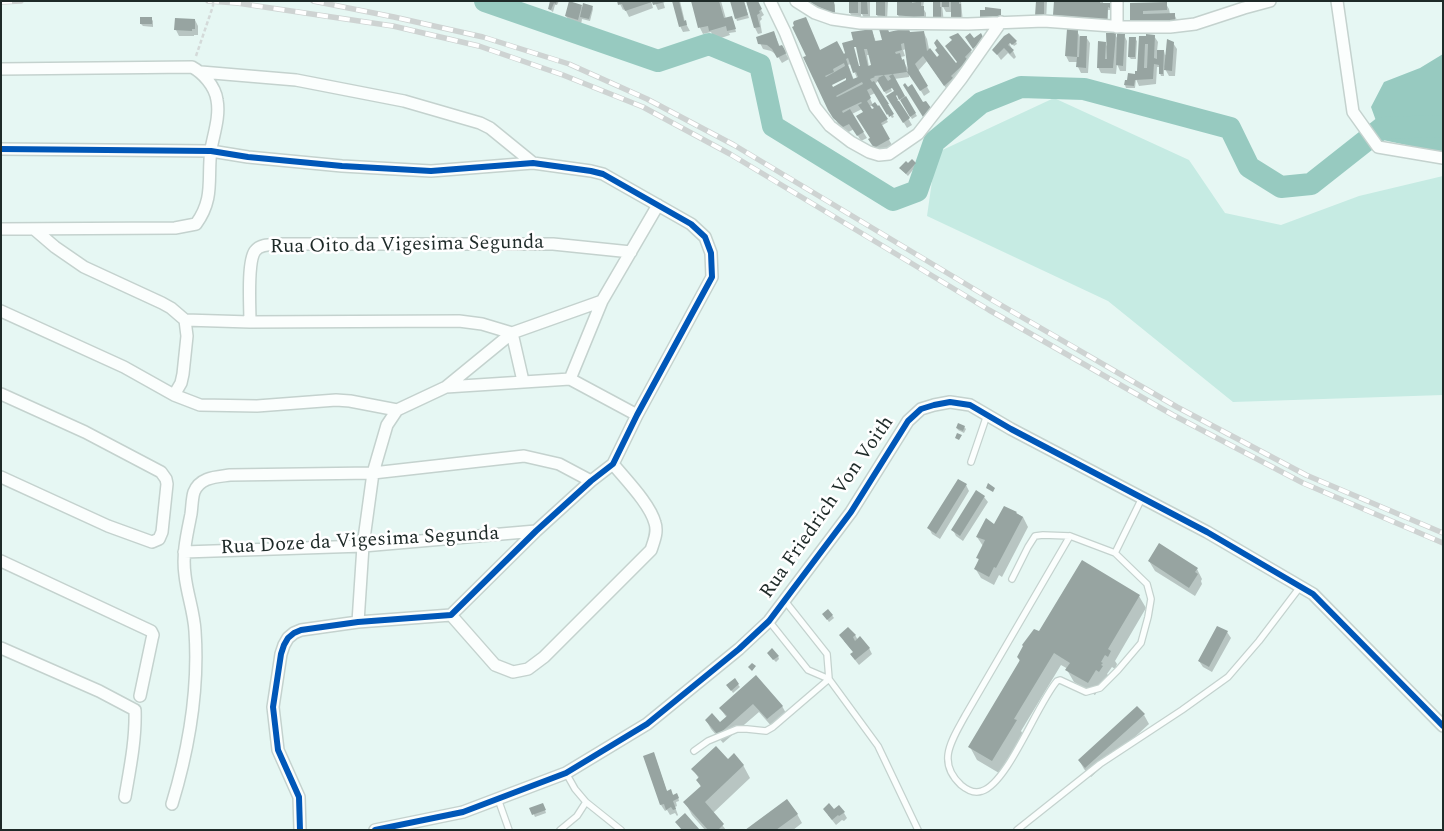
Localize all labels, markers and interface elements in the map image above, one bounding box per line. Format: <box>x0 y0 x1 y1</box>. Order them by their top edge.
street label: Rua Oito da Vigesima Segunda <box>270 232 544 260</box>
street label: Rua Friedrich Von Voith <box>756 412 900 604</box>
street label: Rua Doze da Vigesima Segunda <box>220 523 500 561</box>

